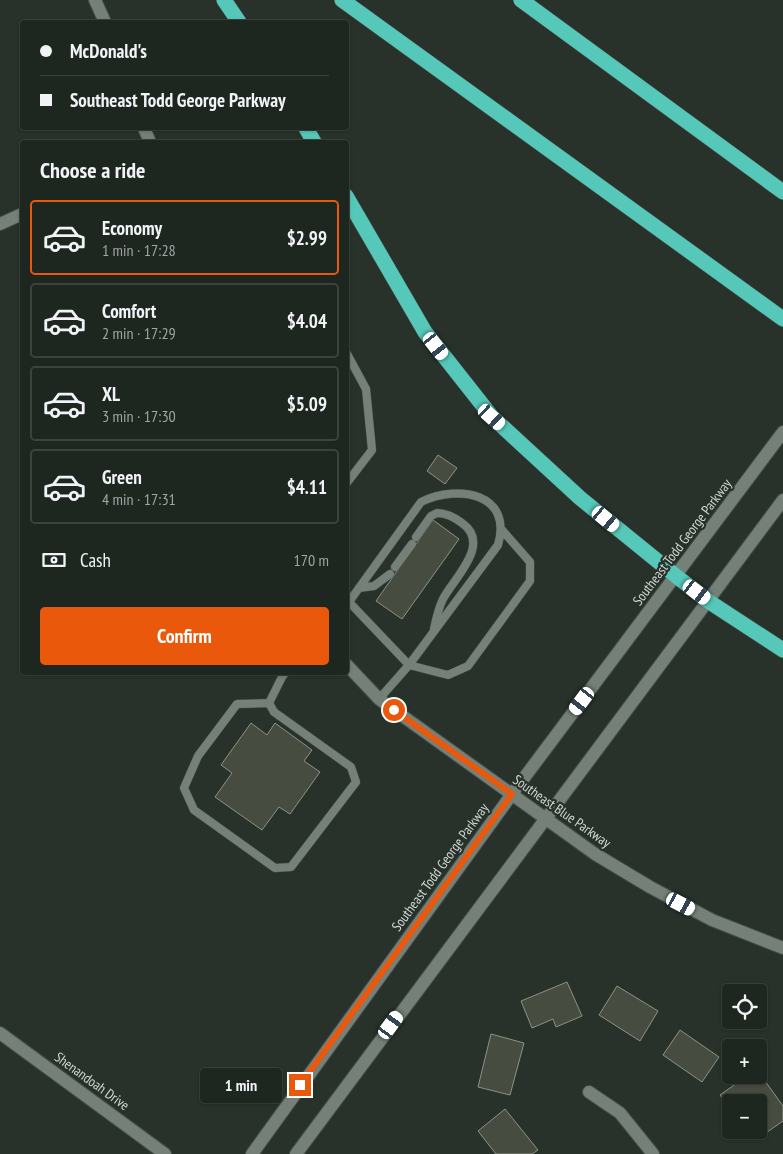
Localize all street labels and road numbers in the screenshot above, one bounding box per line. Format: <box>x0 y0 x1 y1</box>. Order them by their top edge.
street label: Southeast Todd George Parkway <box>629 475 736 609</box>
street label: Southeast Blue Parkway <box>509 770 615 852</box>
street label: Southeast Todd George Parkway <box>388 799 493 935</box>
street label: Shenandoah Drive <box>51 1048 133 1114</box>

